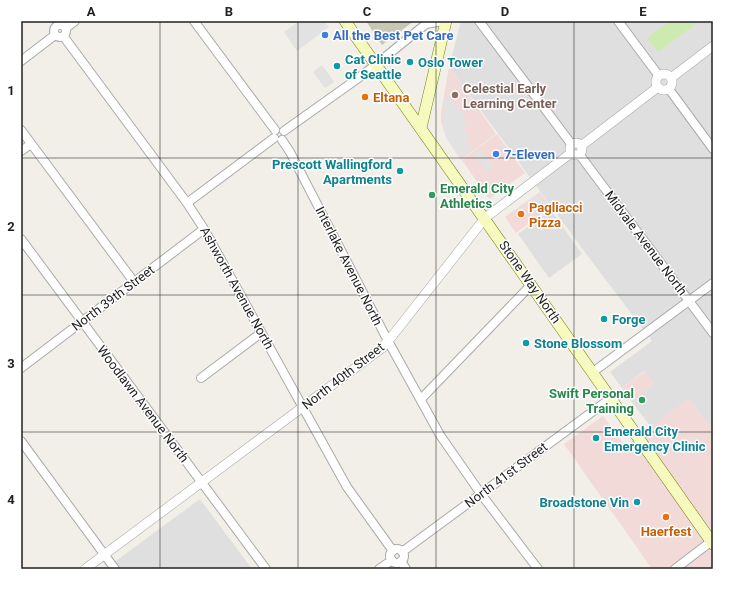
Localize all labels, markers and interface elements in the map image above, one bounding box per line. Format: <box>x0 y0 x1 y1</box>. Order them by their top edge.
text: A <box>87 4 96 19</box>
text: B <box>225 4 233 19</box>
text: C <box>363 4 372 19</box>
text: D <box>501 4 509 19</box>
text: E <box>639 4 647 19</box>
place label: All the Best Pet Care <box>333 28 453 43</box>
marker: All the Best Pet Care <box>320 30 330 40</box>
place label: Cat Clinic of Seattle <box>345 52 401 82</box>
place label: Oslo Tower <box>418 55 483 70</box>
marker: Oslo Tower <box>405 57 415 67</box>
marker: Cat Clinic of Seattle <box>332 61 342 71</box>
place label: Celestial Early Learning Center <box>463 81 557 111</box>
text: 1 <box>7 83 15 98</box>
place label: Eltana <box>373 90 409 105</box>
marker: Celestial Early Learning Center <box>450 90 460 100</box>
marker: Eltana <box>360 92 370 102</box>
place label: 7-Eleven <box>504 147 555 162</box>
marker: 7-Eleven <box>491 149 501 159</box>
place label: Prescott Wallingford Apartments <box>272 157 392 187</box>
marker: Prescott Wallingford Apartments <box>395 166 405 176</box>
place label: Emerald City Athletics <box>440 181 514 211</box>
street label: Midvale Avenue North <box>602 188 690 298</box>
marker: Emerald City Athletics <box>427 190 437 200</box>
place label: Pagliacci Pizza <box>529 200 583 230</box>
street label: Interlake Avenue North <box>312 204 386 328</box>
marker: Pagliacci Pizza <box>516 209 526 219</box>
text: 2 <box>7 219 15 234</box>
street label: Ashworth Avenue North <box>197 224 277 352</box>
street label: Stone Way North <box>496 238 564 326</box>
street label: North 39th Street <box>69 262 157 334</box>
place label: Forge <box>612 312 645 327</box>
marker: Forge <box>599 314 609 324</box>
place label: Stone Blossom <box>534 336 622 351</box>
marker: Stone Blossom <box>521 338 531 348</box>
street label: North 40th Street <box>299 339 387 413</box>
street label: Woodlawn Avenue North <box>94 343 192 465</box>
text: 3 <box>7 356 15 371</box>
place label: Swift Personal Training <box>549 386 634 416</box>
marker: Swift Personal Training <box>637 395 647 405</box>
place label: Emerald City Emergency Clinic <box>604 424 706 454</box>
marker: Emerald City Emergency Clinic <box>591 433 601 443</box>
street label: North 41st Street <box>462 439 550 511</box>
text: 4 <box>7 492 15 507</box>
place label: Broadstone Vin <box>540 495 629 510</box>
marker: Broadstone Vin <box>632 497 642 507</box>
marker: Haerfest <box>661 512 671 522</box>
place label: Haerfest <box>641 524 692 539</box>

